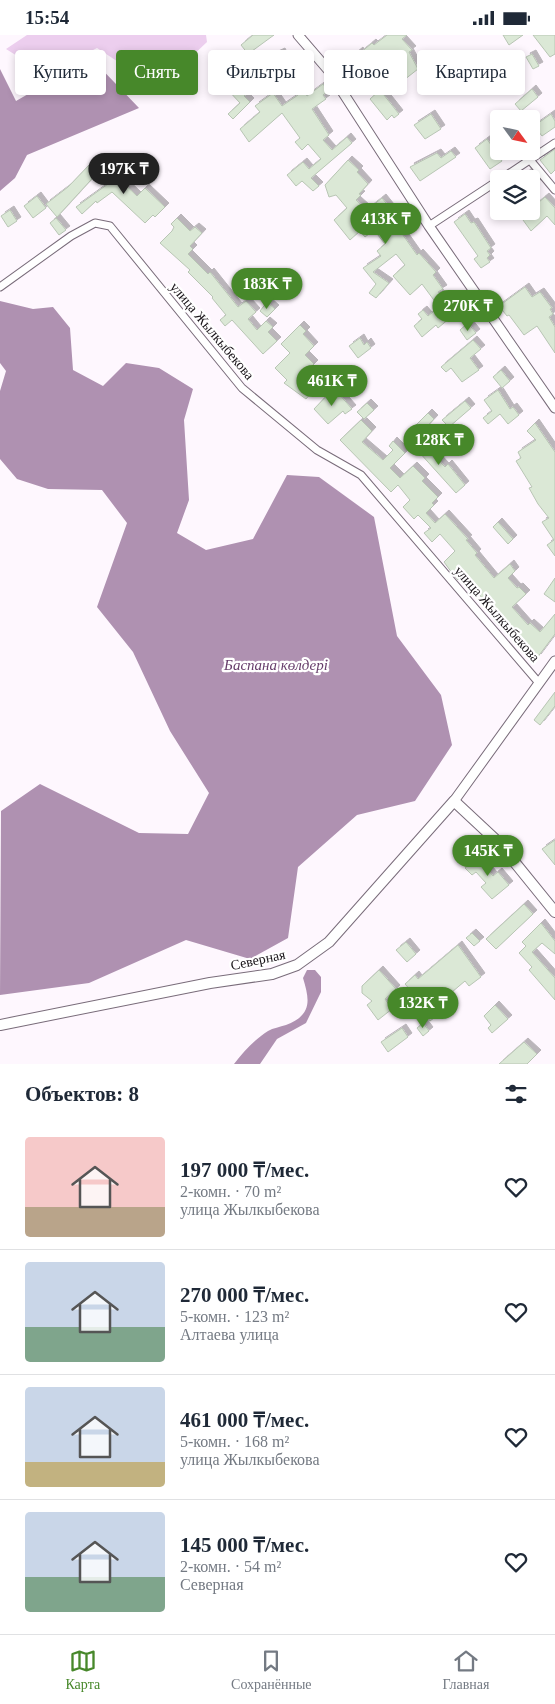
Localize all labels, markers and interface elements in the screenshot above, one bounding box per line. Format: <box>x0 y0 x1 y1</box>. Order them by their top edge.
text: 15:54 <box>25 7 69 28</box>
chip: Купить <box>15 50 106 95</box>
chip: Снять <box>116 50 198 95</box>
chip: Фильтры <box>208 50 314 95</box>
chip: Новое <box>324 50 407 95</box>
chip: Квартира <box>417 50 525 95</box>
north arrow <box>490 110 540 160</box>
map controls <box>490 110 540 220</box>
pin: 197K ₸ <box>83 153 165 195</box>
text: 197K ₸ <box>99 160 149 177</box>
button: layers <box>490 170 540 220</box>
pin: 413K ₸ <box>345 203 427 245</box>
text: 413K ₸ <box>361 210 411 227</box>
pin: 183K ₸ <box>226 267 308 310</box>
text: 183K ₸ <box>242 275 292 292</box>
street label: улица Жылкыбекова <box>167 279 257 383</box>
pin: 270K ₸ <box>427 289 509 332</box>
text: 270K ₸ <box>443 297 493 314</box>
pin: 461K ₸ <box>291 365 373 407</box>
text: 461K ₸ <box>307 372 357 389</box>
pin: 128K ₸ <box>398 423 480 466</box>
text: 128K ₸ <box>414 431 464 448</box>
street label: улица Жылкыбекова <box>451 563 543 666</box>
water label: Баспана көлдері <box>223 657 328 673</box>
pin: 145K ₸ <box>447 835 529 877</box>
text: 145K ₸ <box>463 842 513 859</box>
street label: Северная <box>229 947 287 973</box>
pin: 132K ₸ <box>382 987 464 1029</box>
text: 132K ₸ <box>398 994 448 1011</box>
icon: filters <box>502 1080 530 1108</box>
text: Объектов: 8 <box>25 1082 139 1106</box>
icon: home <box>65 1157 125 1217</box>
text: 197 000 ₸/мес. <box>180 1158 309 1182</box>
icon: heart <box>502 1173 530 1201</box>
text: 2-комн. · 70 m² <box>180 1183 281 1200</box>
text: улица Жылкыбекова <box>180 1201 320 1218</box>
icon: home <box>65 1282 125 1342</box>
text: 270 000 ₸/мес. <box>180 1283 309 1307</box>
icon: heart <box>502 1298 530 1326</box>
text: 5-комн. · 123 m² <box>180 1308 289 1325</box>
text: Алтаева улица <box>180 1326 279 1343</box>
icon: home <box>65 1407 125 1467</box>
text: 461 000 ₸/мес. <box>180 1408 309 1432</box>
icon: heart <box>502 1423 530 1451</box>
text: 5-комн. · 168 m² <box>180 1433 289 1450</box>
text: улица Жылкыбекова <box>180 1451 320 1468</box>
icon: home <box>65 1532 125 1592</box>
text: 145 000 ₸/мес. <box>180 1533 309 1557</box>
icon: heart <box>502 1548 530 1576</box>
text: 2-комн. · 54 m² <box>180 1558 281 1575</box>
text: Северная <box>180 1576 244 1593</box>
tab: Карта <box>65 1647 100 1693</box>
tab: Сохранённые <box>231 1647 312 1693</box>
tab: Главная <box>443 1647 490 1693</box>

